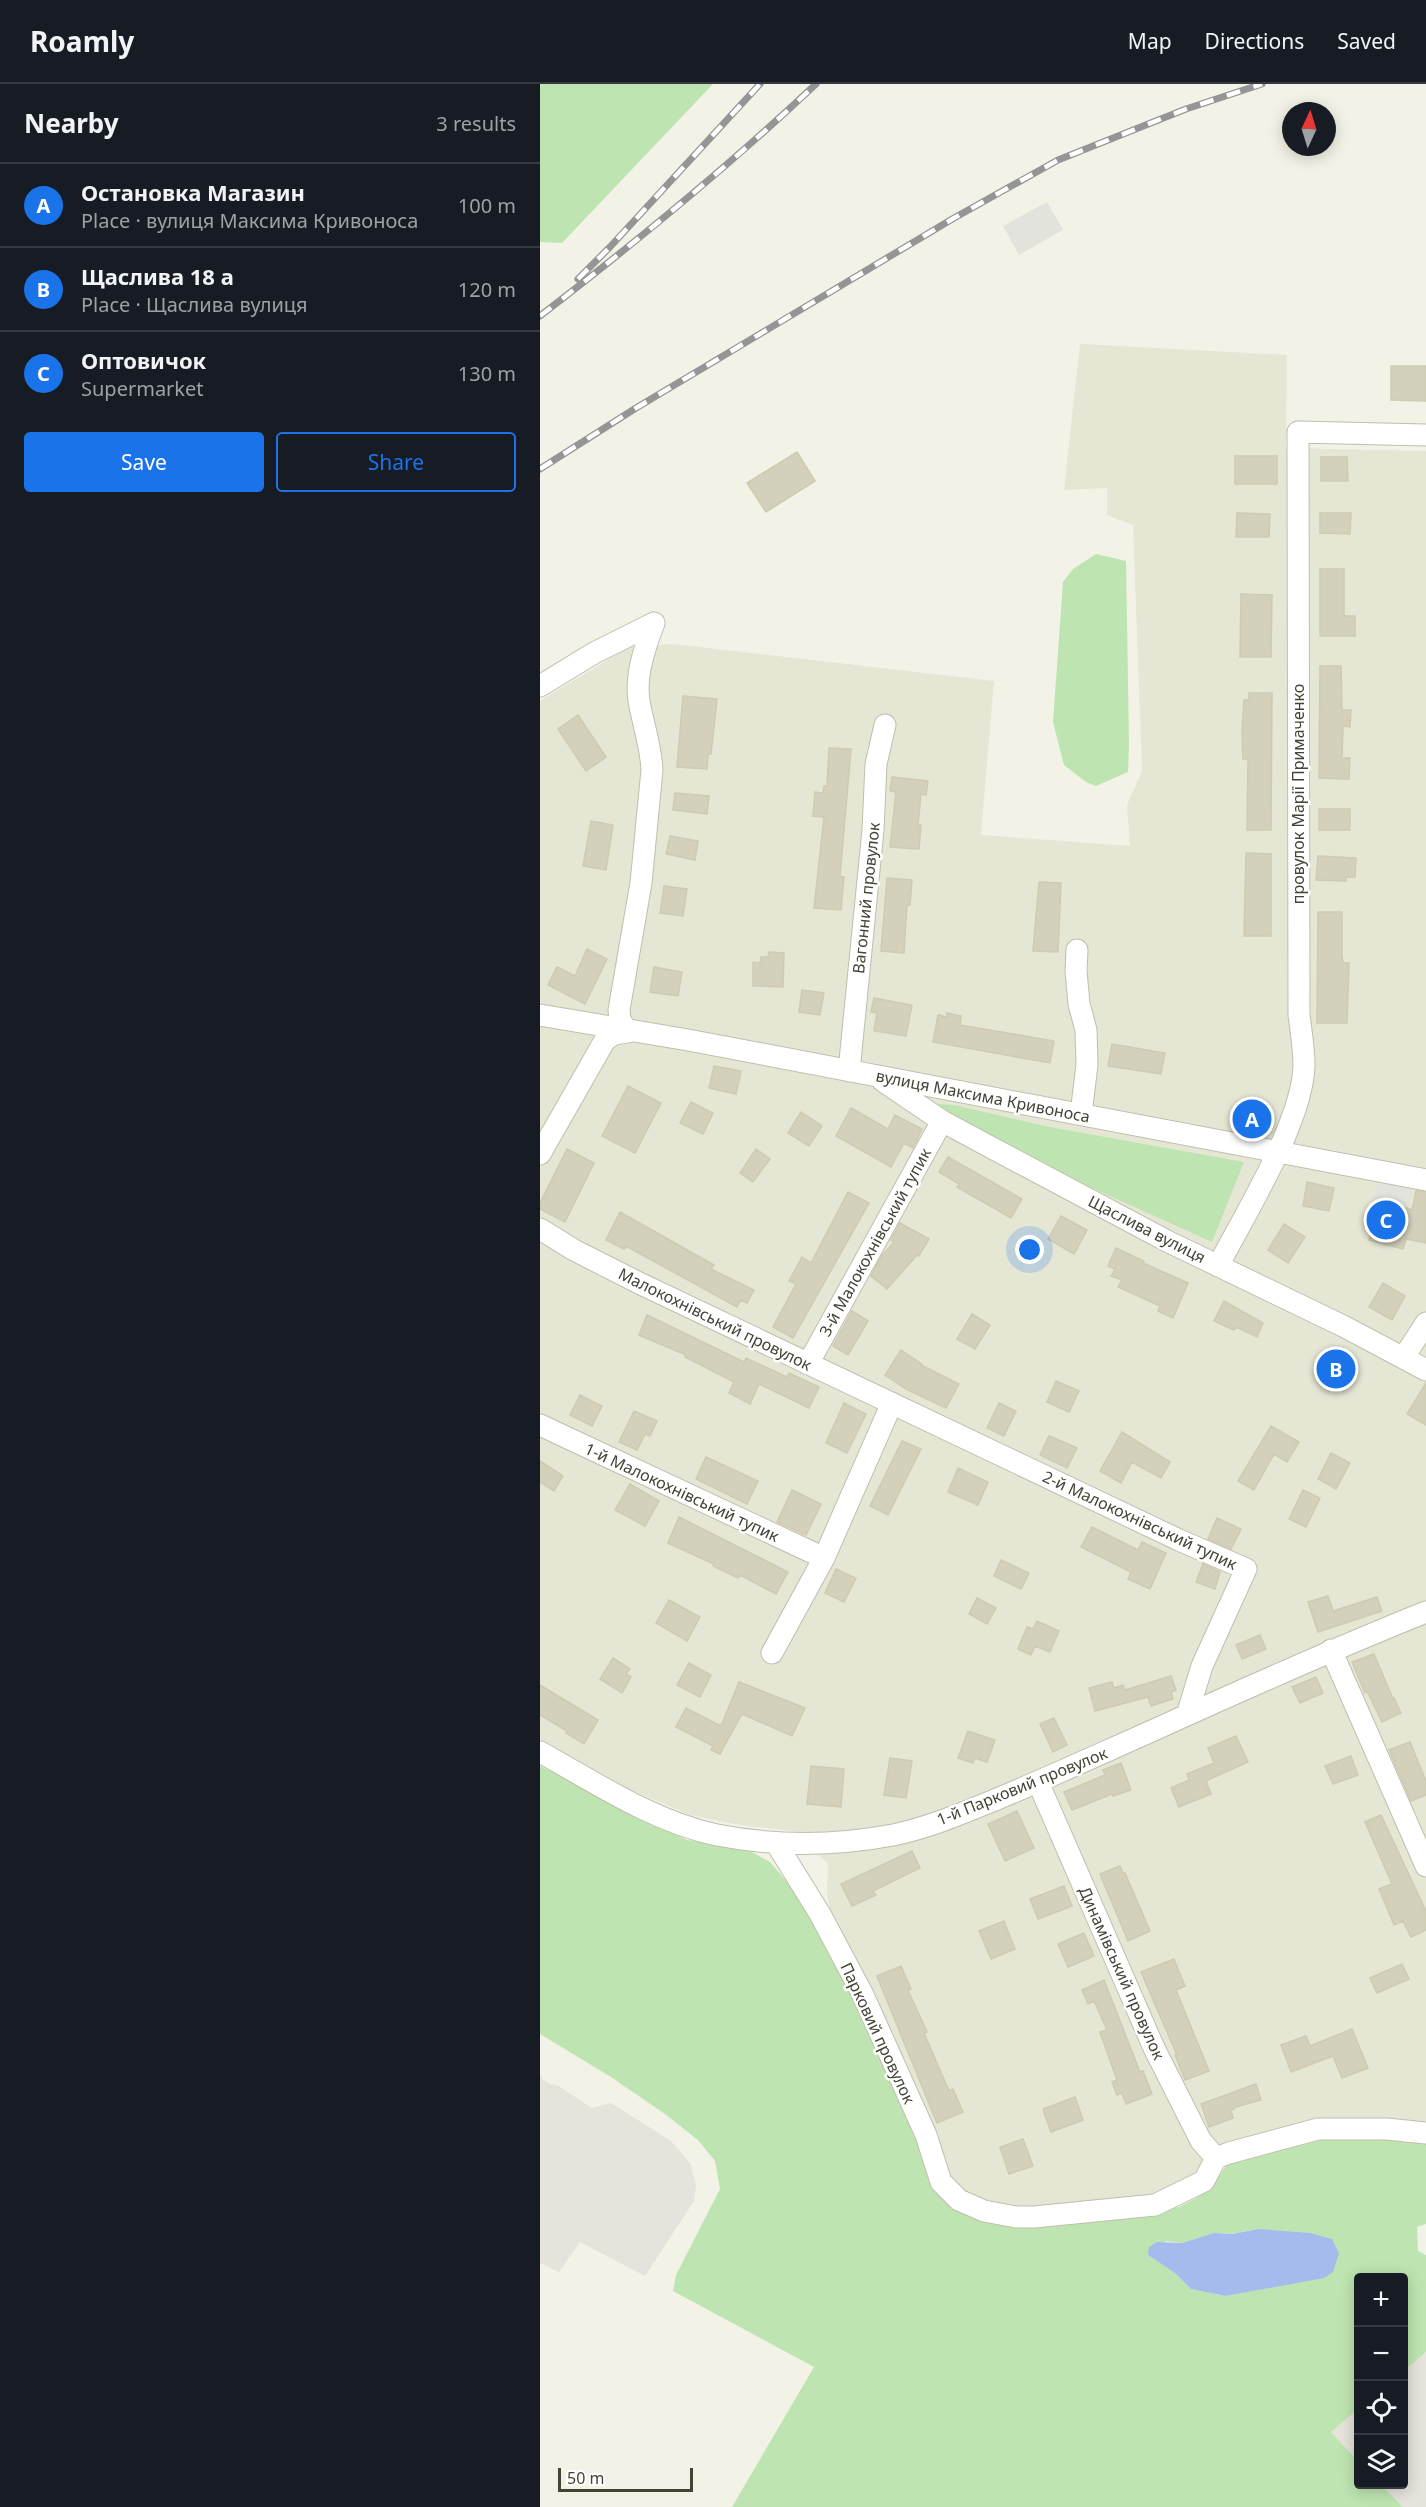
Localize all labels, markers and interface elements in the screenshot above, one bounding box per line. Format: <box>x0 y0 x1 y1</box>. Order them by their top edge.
text: Roamly <box>30 22 134 60</box>
text: Map <box>1128 27 1172 55</box>
text: Directions <box>1205 27 1304 55</box>
text: Saved <box>1337 27 1396 55</box>
north arrow <box>1282 102 1336 156</box>
text: Nearby <box>24 105 119 141</box>
text: 3 results <box>436 110 516 137</box>
text: Остановка Магазин <box>81 177 305 207</box>
text: A <box>37 192 50 219</box>
text: 100 m <box>458 192 516 219</box>
text: Place · вулиця Максима Кривоноса <box>81 207 418 234</box>
text: Щаслива 18 а <box>81 261 234 291</box>
text: B <box>37 276 50 303</box>
text: 120 m <box>458 276 516 303</box>
text: Place · Щаслива вулиця <box>81 291 308 318</box>
text: Оптовичок <box>81 345 206 375</box>
text: C <box>37 360 50 387</box>
text: 130 m <box>458 360 516 387</box>
text: Supermarket <box>81 375 204 402</box>
button: Save <box>24 432 264 492</box>
button: Share <box>276 432 516 492</box>
street label: провулок Марії Примаченко <box>1287 684 1309 904</box>
street label: Вагонний провулок <box>847 821 885 975</box>
street label: вулиця Максима Кривоноса <box>874 1064 1092 1128</box>
pin: A <box>1232 1096 1272 1142</box>
street label: 3-й Малокохнівський тупик <box>814 1143 936 1340</box>
street label: Щаслива вулиця <box>1084 1190 1210 1268</box>
pin: C <box>1366 1198 1406 1242</box>
your location <box>1015 1235 1044 1264</box>
street label: Малокохнівський провулок <box>615 1263 816 1376</box>
pin: B <box>1316 1346 1356 1392</box>
street label: 1-й Малокохнівський тупик <box>581 1437 783 1547</box>
street label: 2-й Малокохнівський тупик <box>1039 1465 1241 1575</box>
street label: 1-й Парковий провулок <box>933 1742 1111 1830</box>
street label: Динамівський провулок <box>1074 1883 1170 2064</box>
street label: Парковий провулок <box>836 1959 921 2108</box>
map controls <box>1354 2273 1408 2489</box>
button: + <box>1354 2273 1408 2327</box>
button: − <box>1354 2327 1408 2381</box>
button: locate <box>1354 2381 1408 2435</box>
button: layers <box>1354 2435 1408 2489</box>
scale bar <box>558 2465 693 2492</box>
text: 50 m <box>567 2467 604 2489</box>

